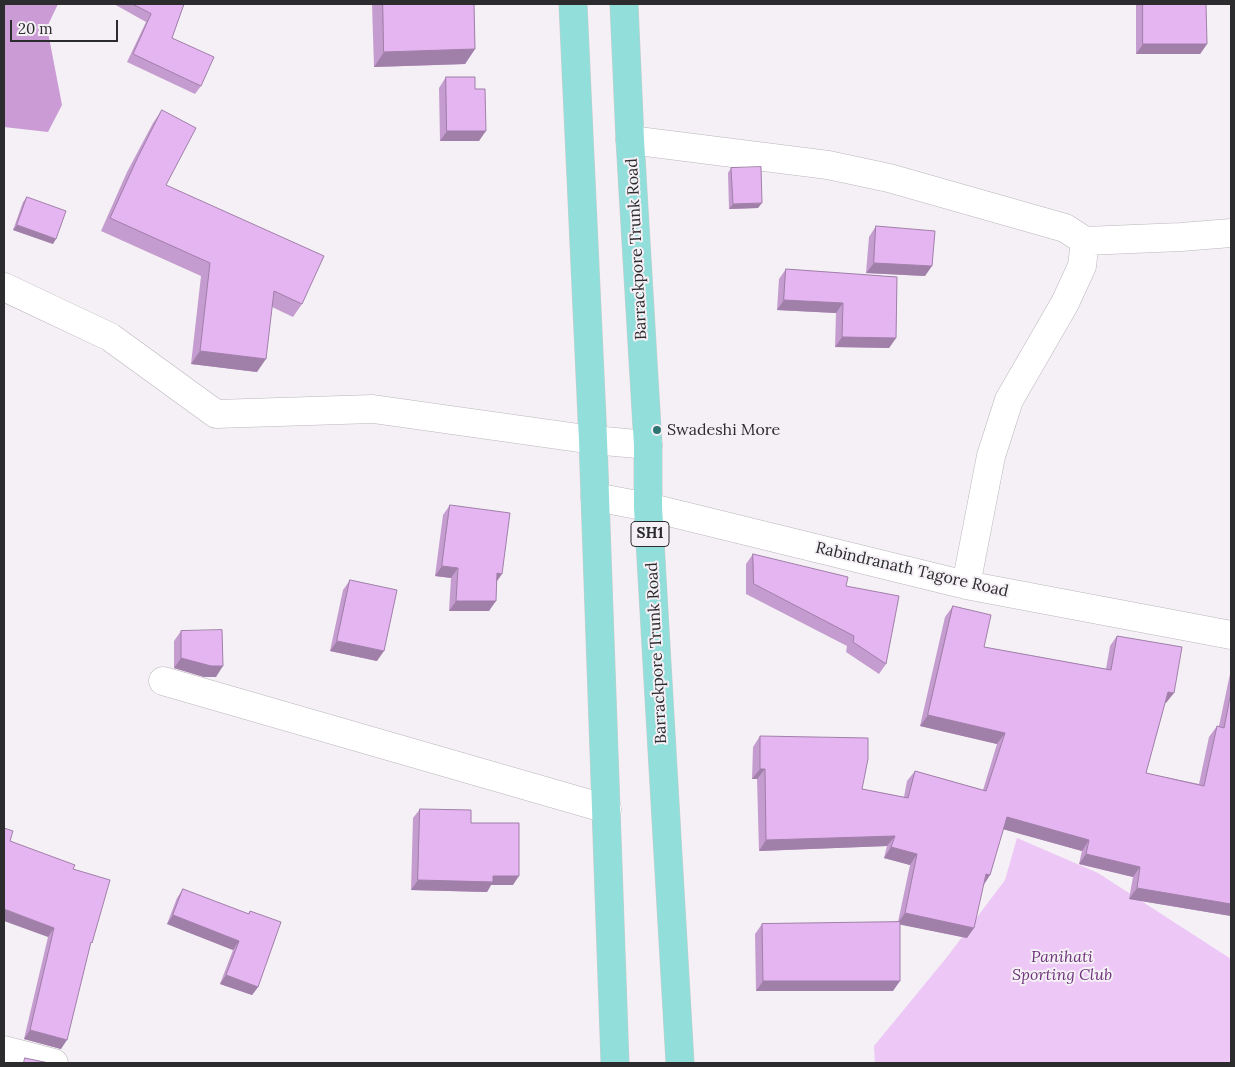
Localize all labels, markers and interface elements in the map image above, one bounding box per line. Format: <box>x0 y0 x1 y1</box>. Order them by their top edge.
scale bar <box>12 10 120 42</box>
text: 20 m <box>18 19 53 38</box>
street label: Barrackpore Trunk Road <box>623 158 651 340</box>
place label: Swadeshi More <box>667 420 780 440</box>
marker: Swadeshi More <box>651 424 663 436</box>
road number: SH1 <box>631 522 669 546</box>
street label: Rabindranath Tagore Road <box>814 538 1010 602</box>
street label: Barrackpore Trunk Road <box>643 562 671 744</box>
park label: Panihati Sporting Club <box>1012 947 1112 985</box>

